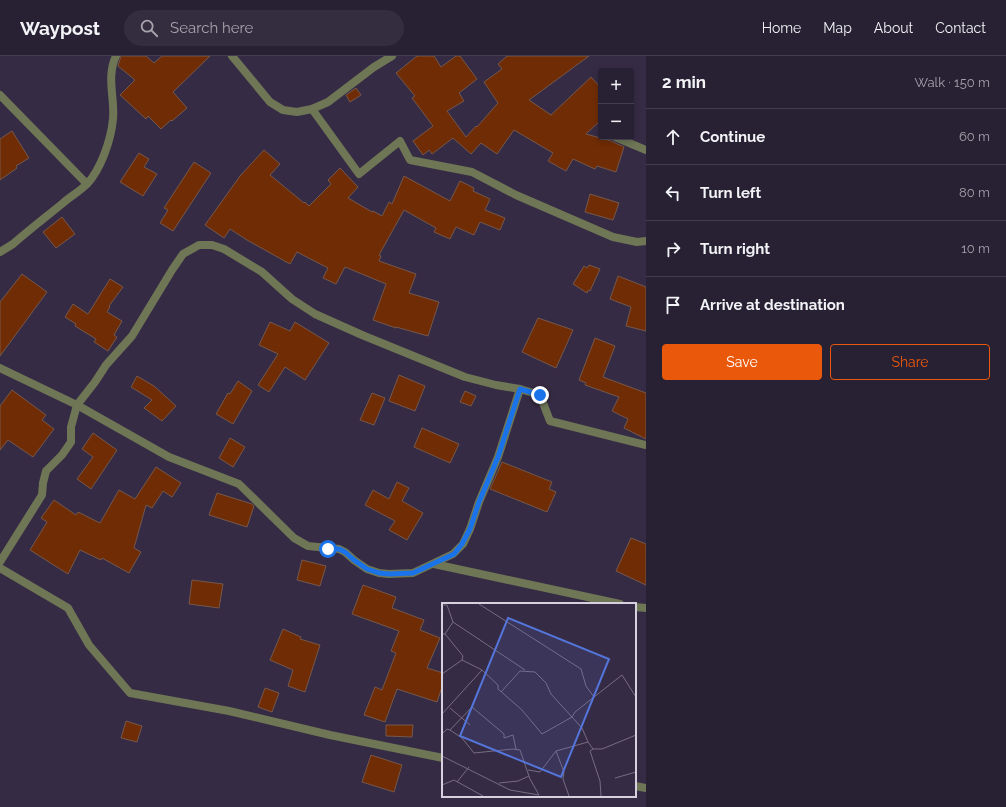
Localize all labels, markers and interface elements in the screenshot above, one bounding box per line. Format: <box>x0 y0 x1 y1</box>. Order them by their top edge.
search box <box>124 10 404 46</box>
text: Waypost <box>20 17 100 39</box>
icon: search <box>138 17 160 39</box>
text: Search here <box>170 19 253 37</box>
text: Home <box>762 20 801 36</box>
text: Map <box>823 20 852 36</box>
text: About <box>874 20 913 36</box>
text: Contact <box>935 20 986 36</box>
map controls <box>598 68 634 140</box>
button: + <box>598 68 634 104</box>
text: 2 min <box>662 72 706 92</box>
text: Walk · 150 m <box>915 75 990 90</box>
button: − <box>598 104 634 140</box>
icon: ahead <box>662 126 684 148</box>
text: Continue <box>700 128 765 146</box>
text: 60 m <box>959 129 990 144</box>
icon: left <box>662 182 684 204</box>
text: Turn left <box>700 184 761 202</box>
text: 80 m <box>959 185 990 200</box>
icon: right <box>662 238 684 260</box>
text: Turn right <box>700 240 770 258</box>
text: 10 m <box>961 241 990 256</box>
icon: arrive <box>662 294 684 316</box>
text: Arrive at destination <box>700 296 845 314</box>
button: Save <box>662 344 822 380</box>
button: Share <box>830 344 990 380</box>
route end <box>531 386 549 404</box>
route start <box>319 540 337 558</box>
inset map <box>442 603 636 797</box>

